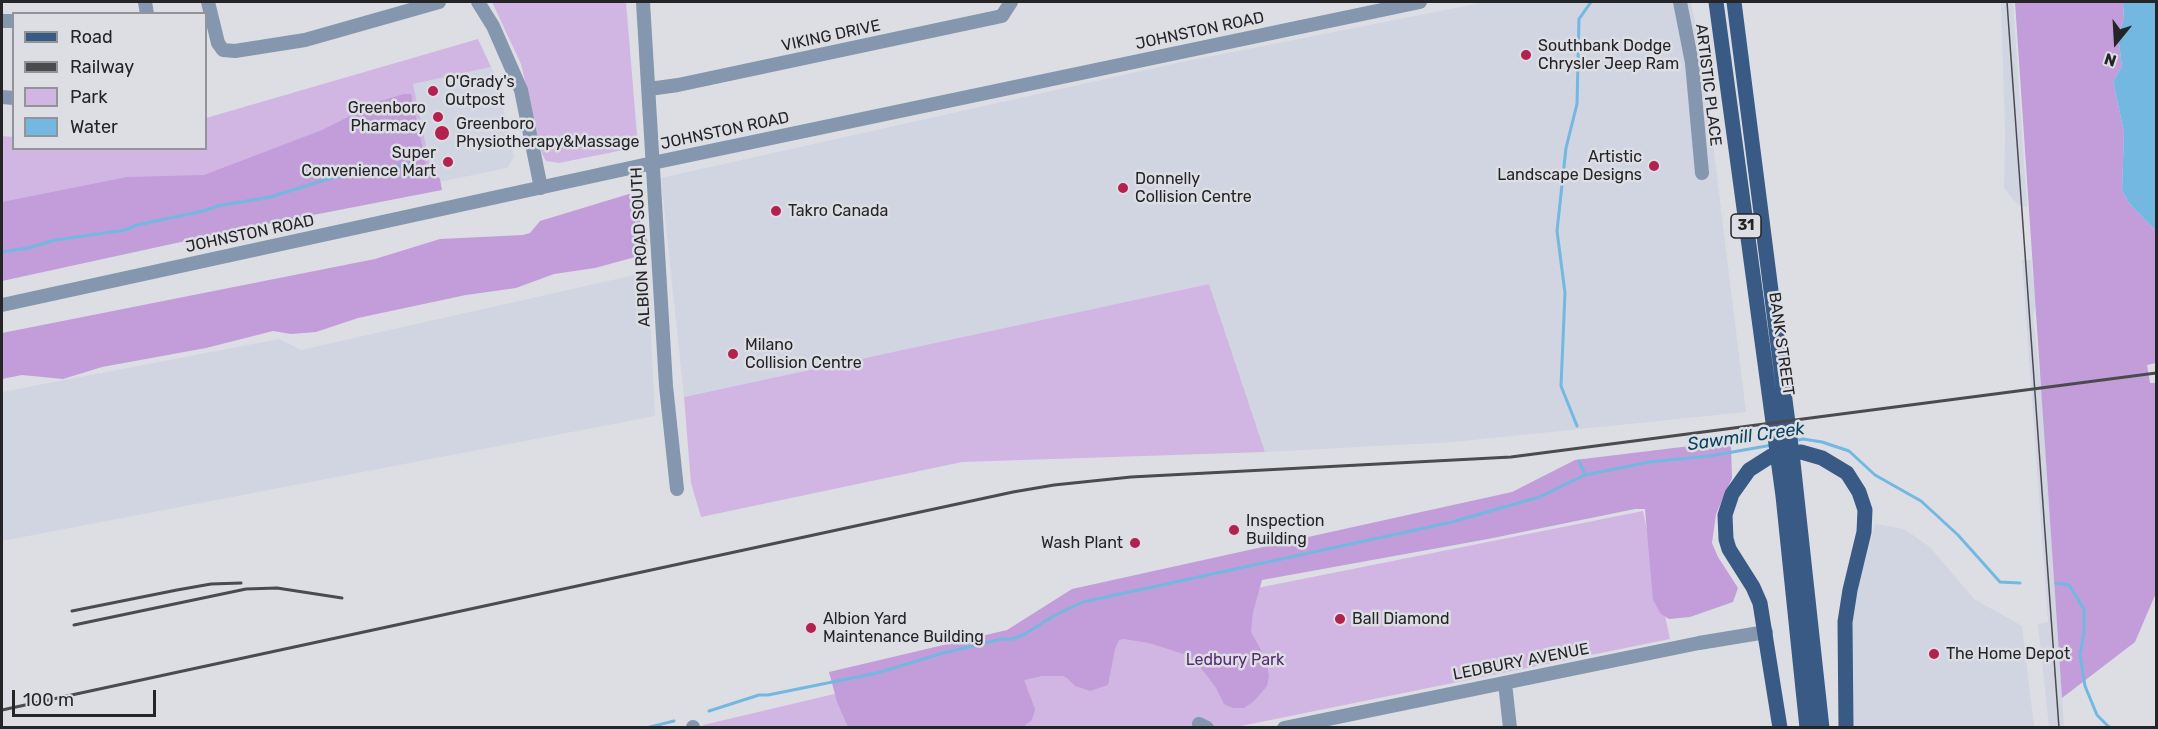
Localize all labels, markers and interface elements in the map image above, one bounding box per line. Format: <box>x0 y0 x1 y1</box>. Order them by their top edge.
street label: JOHNSTON ROAD <box>1134 8 1266 54</box>
legend <box>12 12 207 150</box>
north arrow <box>2086 12 2146 72</box>
street label: VIKING DRIVE <box>780 16 882 56</box>
street label: ARTISTIC PLACE <box>1691 23 1725 147</box>
text: Road <box>70 26 113 48</box>
place label: Southbank Dodge Chrysler Jeep Ram <box>1538 36 1679 74</box>
marker: Southbank Dodge Chrysler Jeep Ram <box>1519 48 1533 62</box>
text: N <box>2102 49 2119 70</box>
text: Railway <box>70 56 134 78</box>
place label: O'Grady's Outpost <box>445 72 515 110</box>
marker: O'Grady's Outpost <box>426 84 440 98</box>
text: Park <box>70 86 107 108</box>
place label: Greenboro Pharmacy <box>348 98 426 136</box>
street label: JOHNSTON ROAD <box>659 108 791 154</box>
marker: Greenboro Pharmacy <box>431 110 445 124</box>
place label: Greenboro Physiotherapy&Massage <box>456 114 639 152</box>
text: Water <box>70 116 118 138</box>
marker: Greenboro Physiotherapy&Massage <box>433 124 451 142</box>
place label: Super Convenience Mart <box>301 143 436 181</box>
place label: Artistic Landscape Designs <box>1497 147 1642 185</box>
marker: Super Convenience Mart <box>441 155 455 169</box>
marker: Artistic Landscape Designs <box>1647 159 1661 173</box>
street label: ALBION ROAD SOUTH <box>627 167 655 327</box>
place label: Donnelly Collision Centre <box>1135 169 1252 207</box>
marker: Donnelly Collision Centre <box>1116 181 1130 195</box>
place label: Takro Canada <box>788 201 888 221</box>
marker: Takro Canada <box>769 204 783 218</box>
street label: JOHNSTON ROAD <box>184 211 316 257</box>
road number: 31 <box>1731 214 1761 238</box>
street label: BANK STREET <box>1764 291 1798 397</box>
place label: Milano Collision Centre <box>745 335 862 373</box>
marker: Milano Collision Centre <box>726 347 740 361</box>
water label: Sawmill Creek <box>1686 418 1806 456</box>
place label: Inspection Building <box>1246 511 1325 549</box>
marker: Inspection Building <box>1227 523 1241 537</box>
place label: Wash Plant <box>1041 533 1123 553</box>
marker: Wash Plant <box>1128 536 1142 550</box>
place label: Albion Yard Maintenance Building <box>823 609 984 647</box>
place label: Ball Diamond <box>1352 609 1450 629</box>
marker: Ball Diamond <box>1333 612 1347 626</box>
marker: Albion Yard Maintenance Building <box>804 621 818 635</box>
street label: LEDBURY AVENUE <box>1451 639 1591 685</box>
place label: The Home Depot <box>1946 644 2070 664</box>
marker: The Home Depot <box>1927 647 1941 661</box>
park label: Ledbury Park <box>1186 650 1284 670</box>
scale bar <box>15 678 159 716</box>
text: 100 m <box>23 689 74 711</box>

